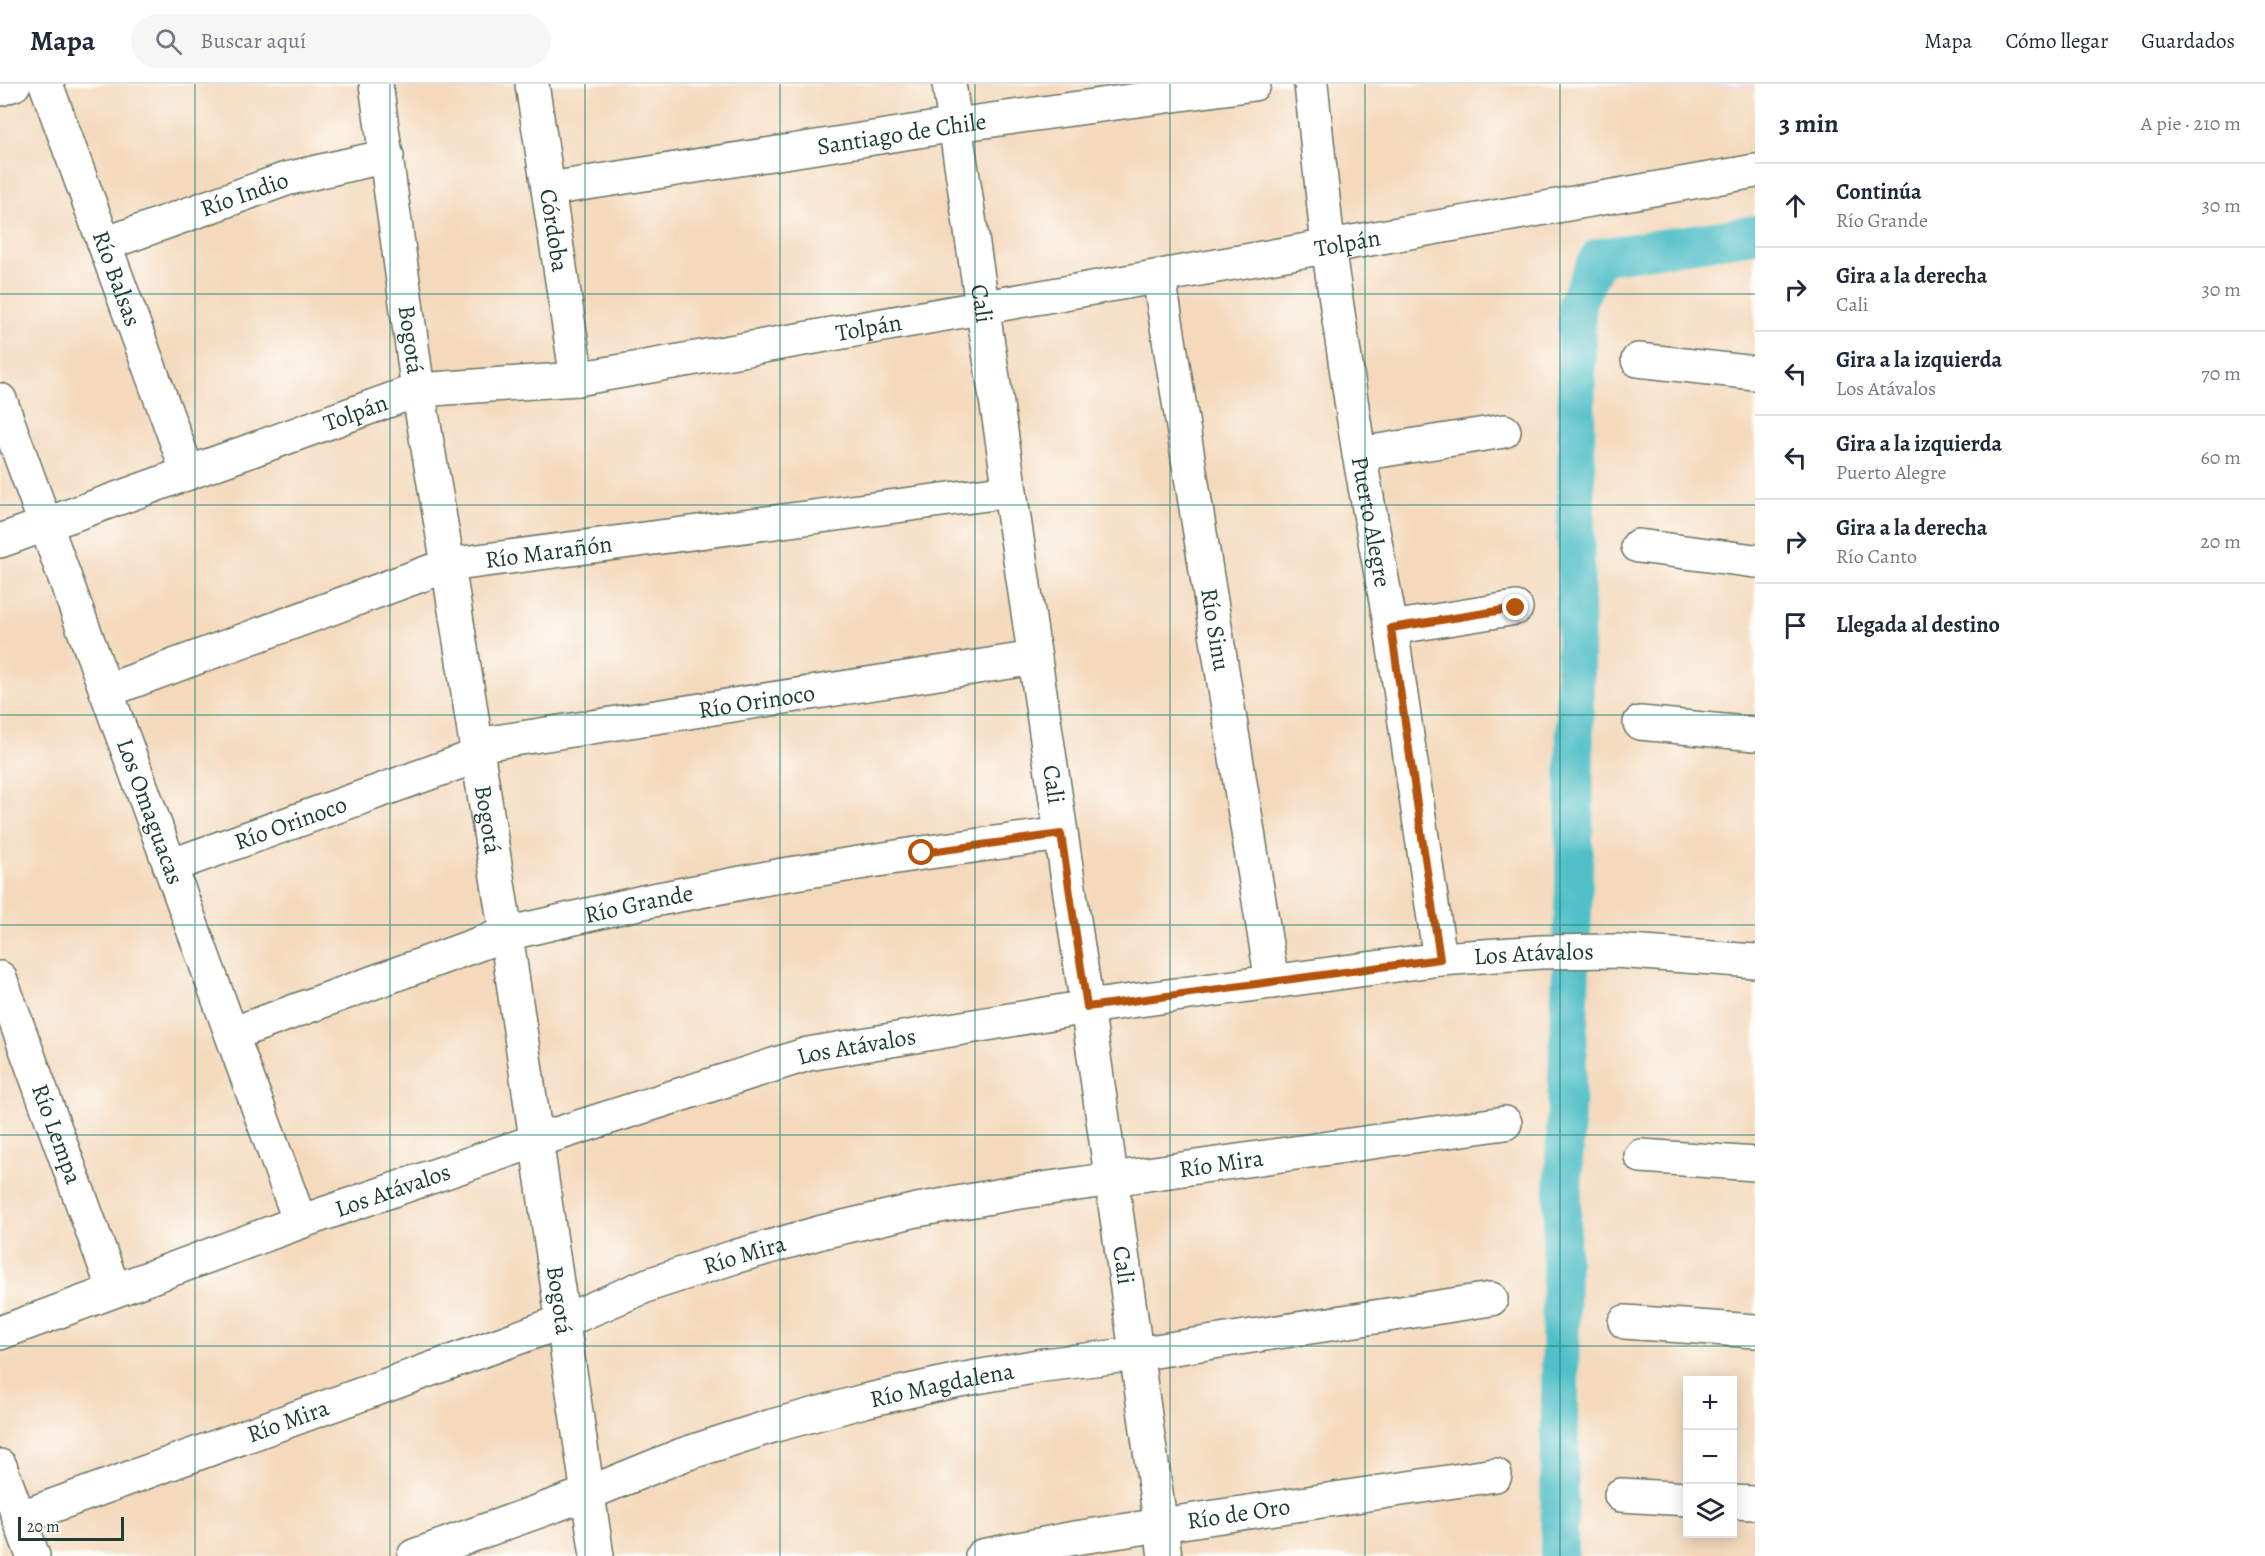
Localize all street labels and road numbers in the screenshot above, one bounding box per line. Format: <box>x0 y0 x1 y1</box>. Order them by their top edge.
street label: Santiago de Chile <box>815 105 988 163</box>
street label: Río Indio <box>196 163 293 224</box>
street label: Córdoba <box>532 187 577 275</box>
street label: Tolpán <box>1312 221 1383 265</box>
street label: Río Balsas <box>85 226 149 331</box>
street label: Cali <box>963 282 1001 325</box>
street label: Bogotá <box>391 303 432 377</box>
street label: Tolpán <box>833 306 904 349</box>
street label: Tolpán <box>319 386 392 439</box>
street label: Puerto Alegre <box>1344 454 1399 590</box>
street label: Río Marañón <box>483 528 614 576</box>
street label: Río Sinu <box>1193 586 1238 673</box>
street label: Río Orinoco <box>696 676 817 726</box>
street label: Los Omaguacas <box>109 734 191 889</box>
street label: Cali <box>1035 763 1072 806</box>
street label: Bogotá <box>467 783 509 857</box>
street label: Río Orinoco <box>230 788 351 858</box>
street label: Río Grande <box>581 877 696 931</box>
street label: Los Atávalos <box>1473 935 1594 973</box>
street label: Los Atávalos <box>793 1020 918 1073</box>
street label: Río Lempa <box>24 1079 90 1189</box>
street label: Río Mira <box>1177 1142 1266 1185</box>
street label: Los Atávalos <box>331 1155 455 1225</box>
street label: Río Mira <box>699 1227 790 1282</box>
street label: Cali <box>1105 1244 1142 1287</box>
street label: Bogotá <box>539 1264 581 1337</box>
street label: Río Magdalena <box>867 1354 1017 1415</box>
street label: Río Mira <box>243 1391 334 1450</box>
street label: Río de Oro <box>1185 1490 1292 1537</box>

